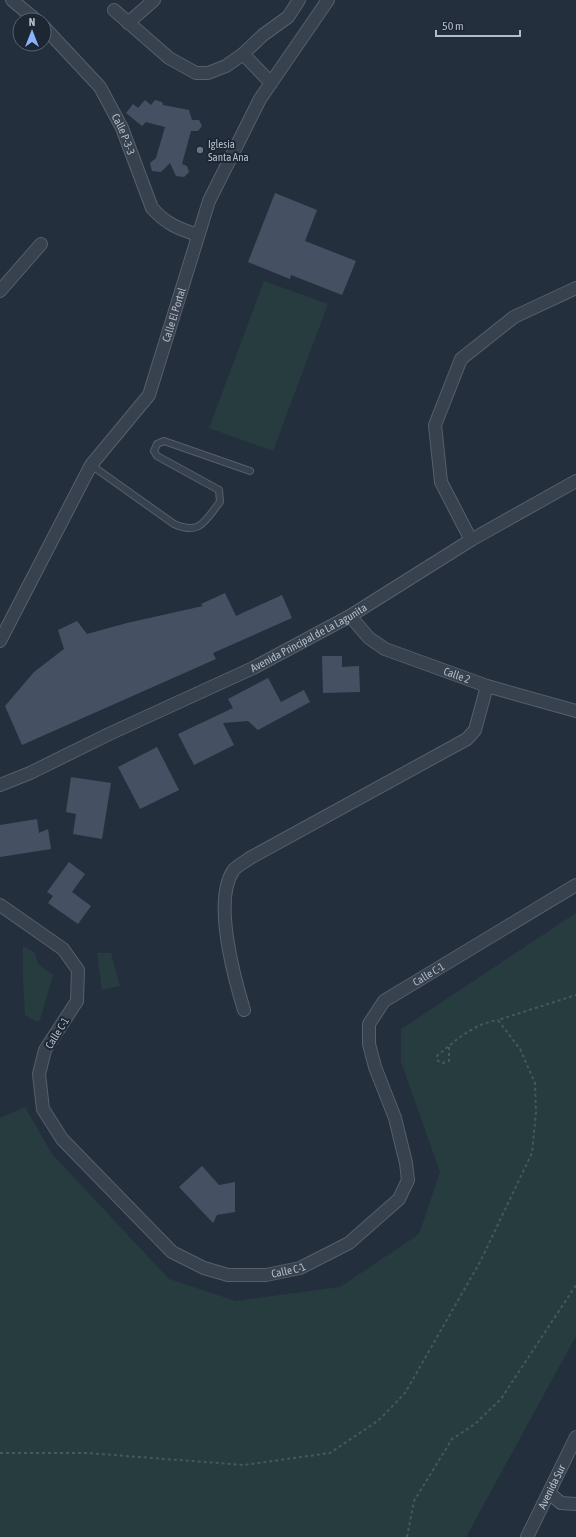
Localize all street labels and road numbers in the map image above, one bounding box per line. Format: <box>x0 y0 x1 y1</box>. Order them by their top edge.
street label: Calle P-3-3 <box>109 112 138 156</box>
street label: Calle El Portal <box>160 286 188 343</box>
street label: Avenida Principal de La Lagunita <box>248 601 369 674</box>
street label: Calle 2 <box>442 665 472 685</box>
street label: Calle C-1 <box>411 960 446 988</box>
street label: Calle C-1 <box>43 1015 71 1051</box>
street label: Calle C-1 <box>270 1260 308 1280</box>
street label: Avenida Sur <box>536 1462 568 1511</box>

